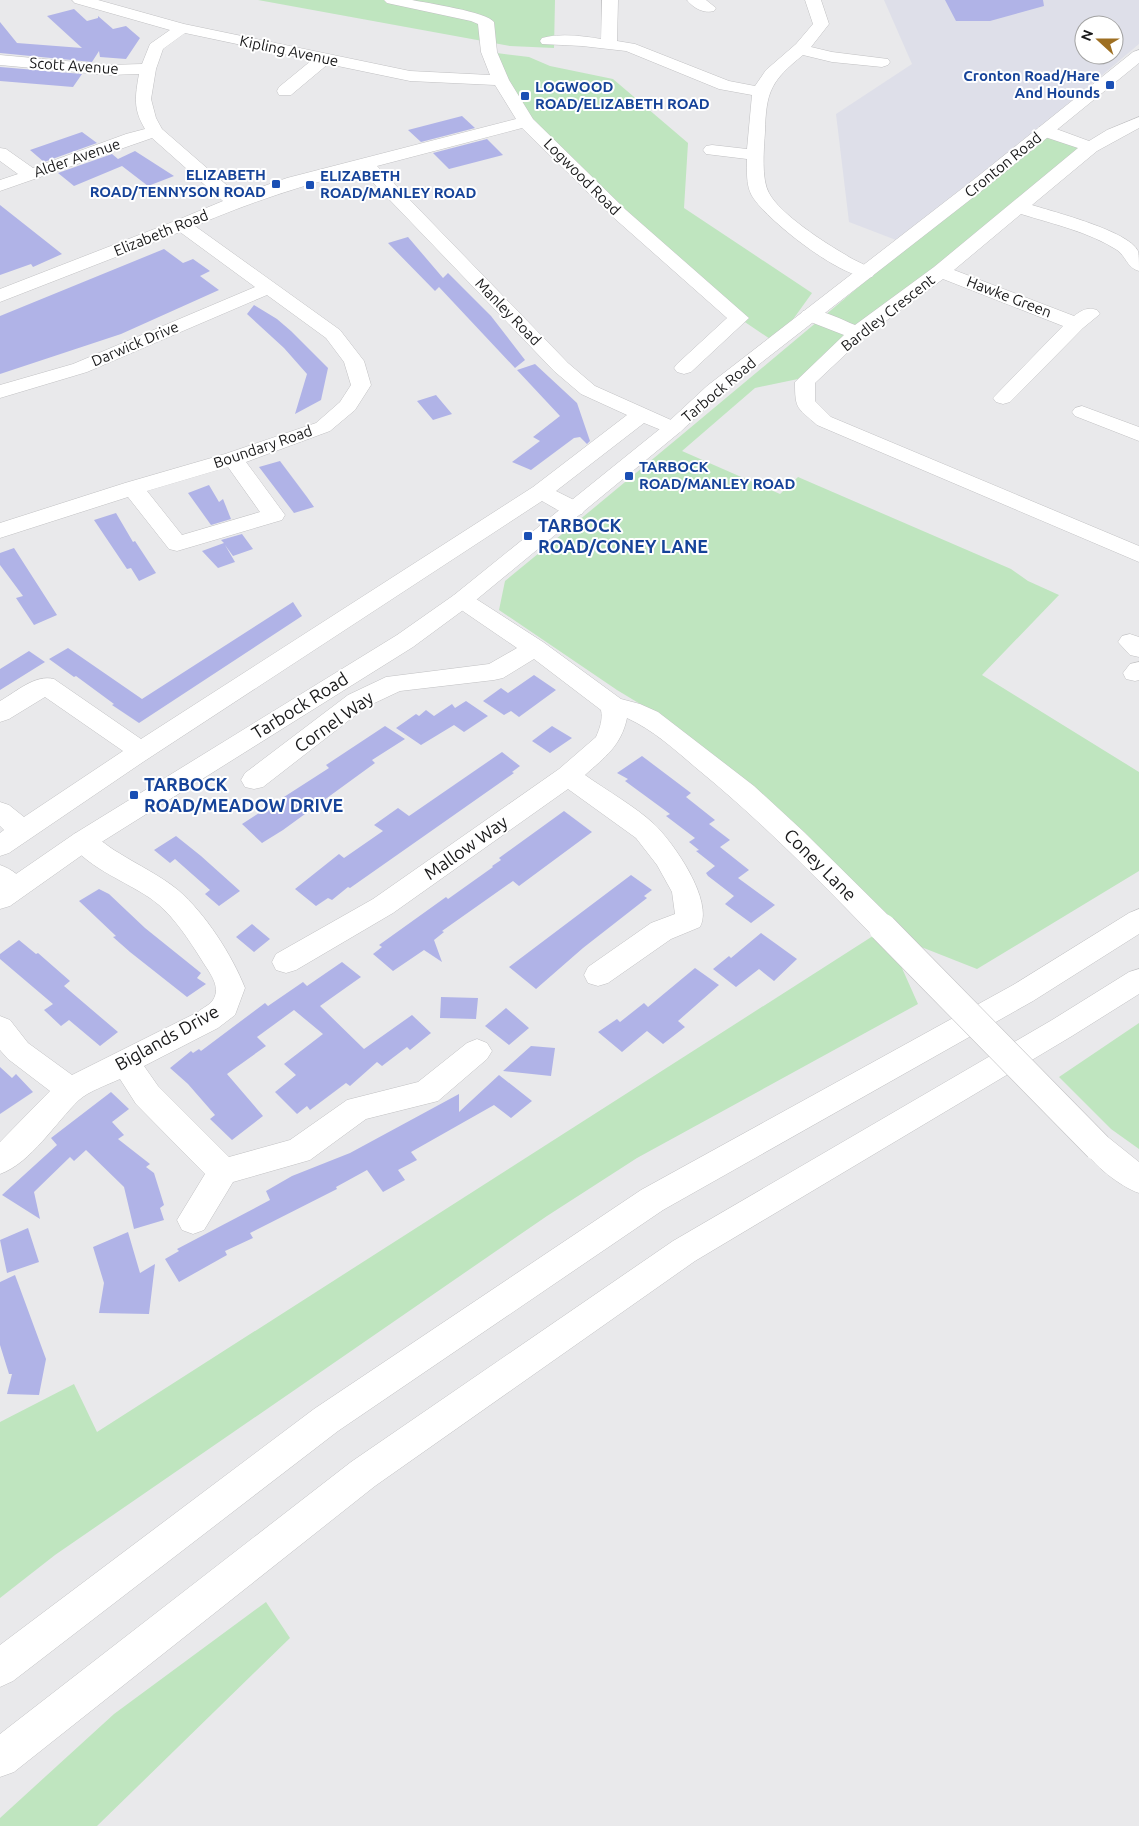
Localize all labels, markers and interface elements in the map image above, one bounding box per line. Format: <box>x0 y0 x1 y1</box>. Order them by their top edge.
north arrow <box>1074 15 1124 65</box>
text: N <box>1078 28 1096 43</box>
street label: Kipling Avenue <box>238 32 340 69</box>
street label: Scott Avenue <box>29 54 119 77</box>
place label: Cronton Road/Hare And Hounds <box>963 67 1100 101</box>
place label: LOGWOOD ROAD/ELIZABETH ROAD <box>535 78 710 112</box>
marker: Cronton Road/Hare And Hounds <box>1104 79 1116 91</box>
marker: LOGWOOD ROAD/ELIZABETH ROAD <box>519 90 531 102</box>
street label: Cronton Road <box>961 129 1044 201</box>
street label: Alder Avenue <box>31 135 122 180</box>
street label: Logwood Road <box>541 135 624 218</box>
place label: ELIZABETH ROAD/TENNYSON ROAD <box>90 166 266 200</box>
place label: ELIZABETH ROAD/MANLEY ROAD <box>320 167 476 201</box>
marker: ELIZABETH ROAD/TENNYSON ROAD <box>270 178 282 190</box>
marker: ELIZABETH ROAD/MANLEY ROAD <box>304 179 316 191</box>
street label: Elizabeth Road <box>111 206 210 259</box>
street label: Bardley Crescent <box>838 271 938 354</box>
street label: Hawke Green <box>964 273 1054 321</box>
street label: Manley Road <box>472 275 545 349</box>
street label: Darwick Drive <box>89 318 181 370</box>
street label: Tarbock Road <box>678 354 759 425</box>
street label: Boundary Road <box>211 422 314 471</box>
place label: TARBOCK ROAD/MANLEY ROAD <box>639 458 795 492</box>
marker: TARBOCK ROAD/MANLEY ROAD <box>623 470 635 482</box>
place label: TARBOCK ROAD/CONEY LANE <box>538 515 708 556</box>
marker: TARBOCK ROAD/CONEY LANE <box>522 530 534 542</box>
street label: Tarbock Road <box>248 668 351 743</box>
street label: Cornel Way <box>290 687 377 756</box>
place label: TARBOCK ROAD/MEADOW DRIVE <box>144 774 344 815</box>
marker: TARBOCK ROAD/MEADOW DRIVE <box>128 789 140 801</box>
street label: Mallow Way <box>420 811 511 883</box>
street label: Coney Lane <box>781 824 861 904</box>
street label: Biglands Drive <box>111 1000 222 1074</box>

